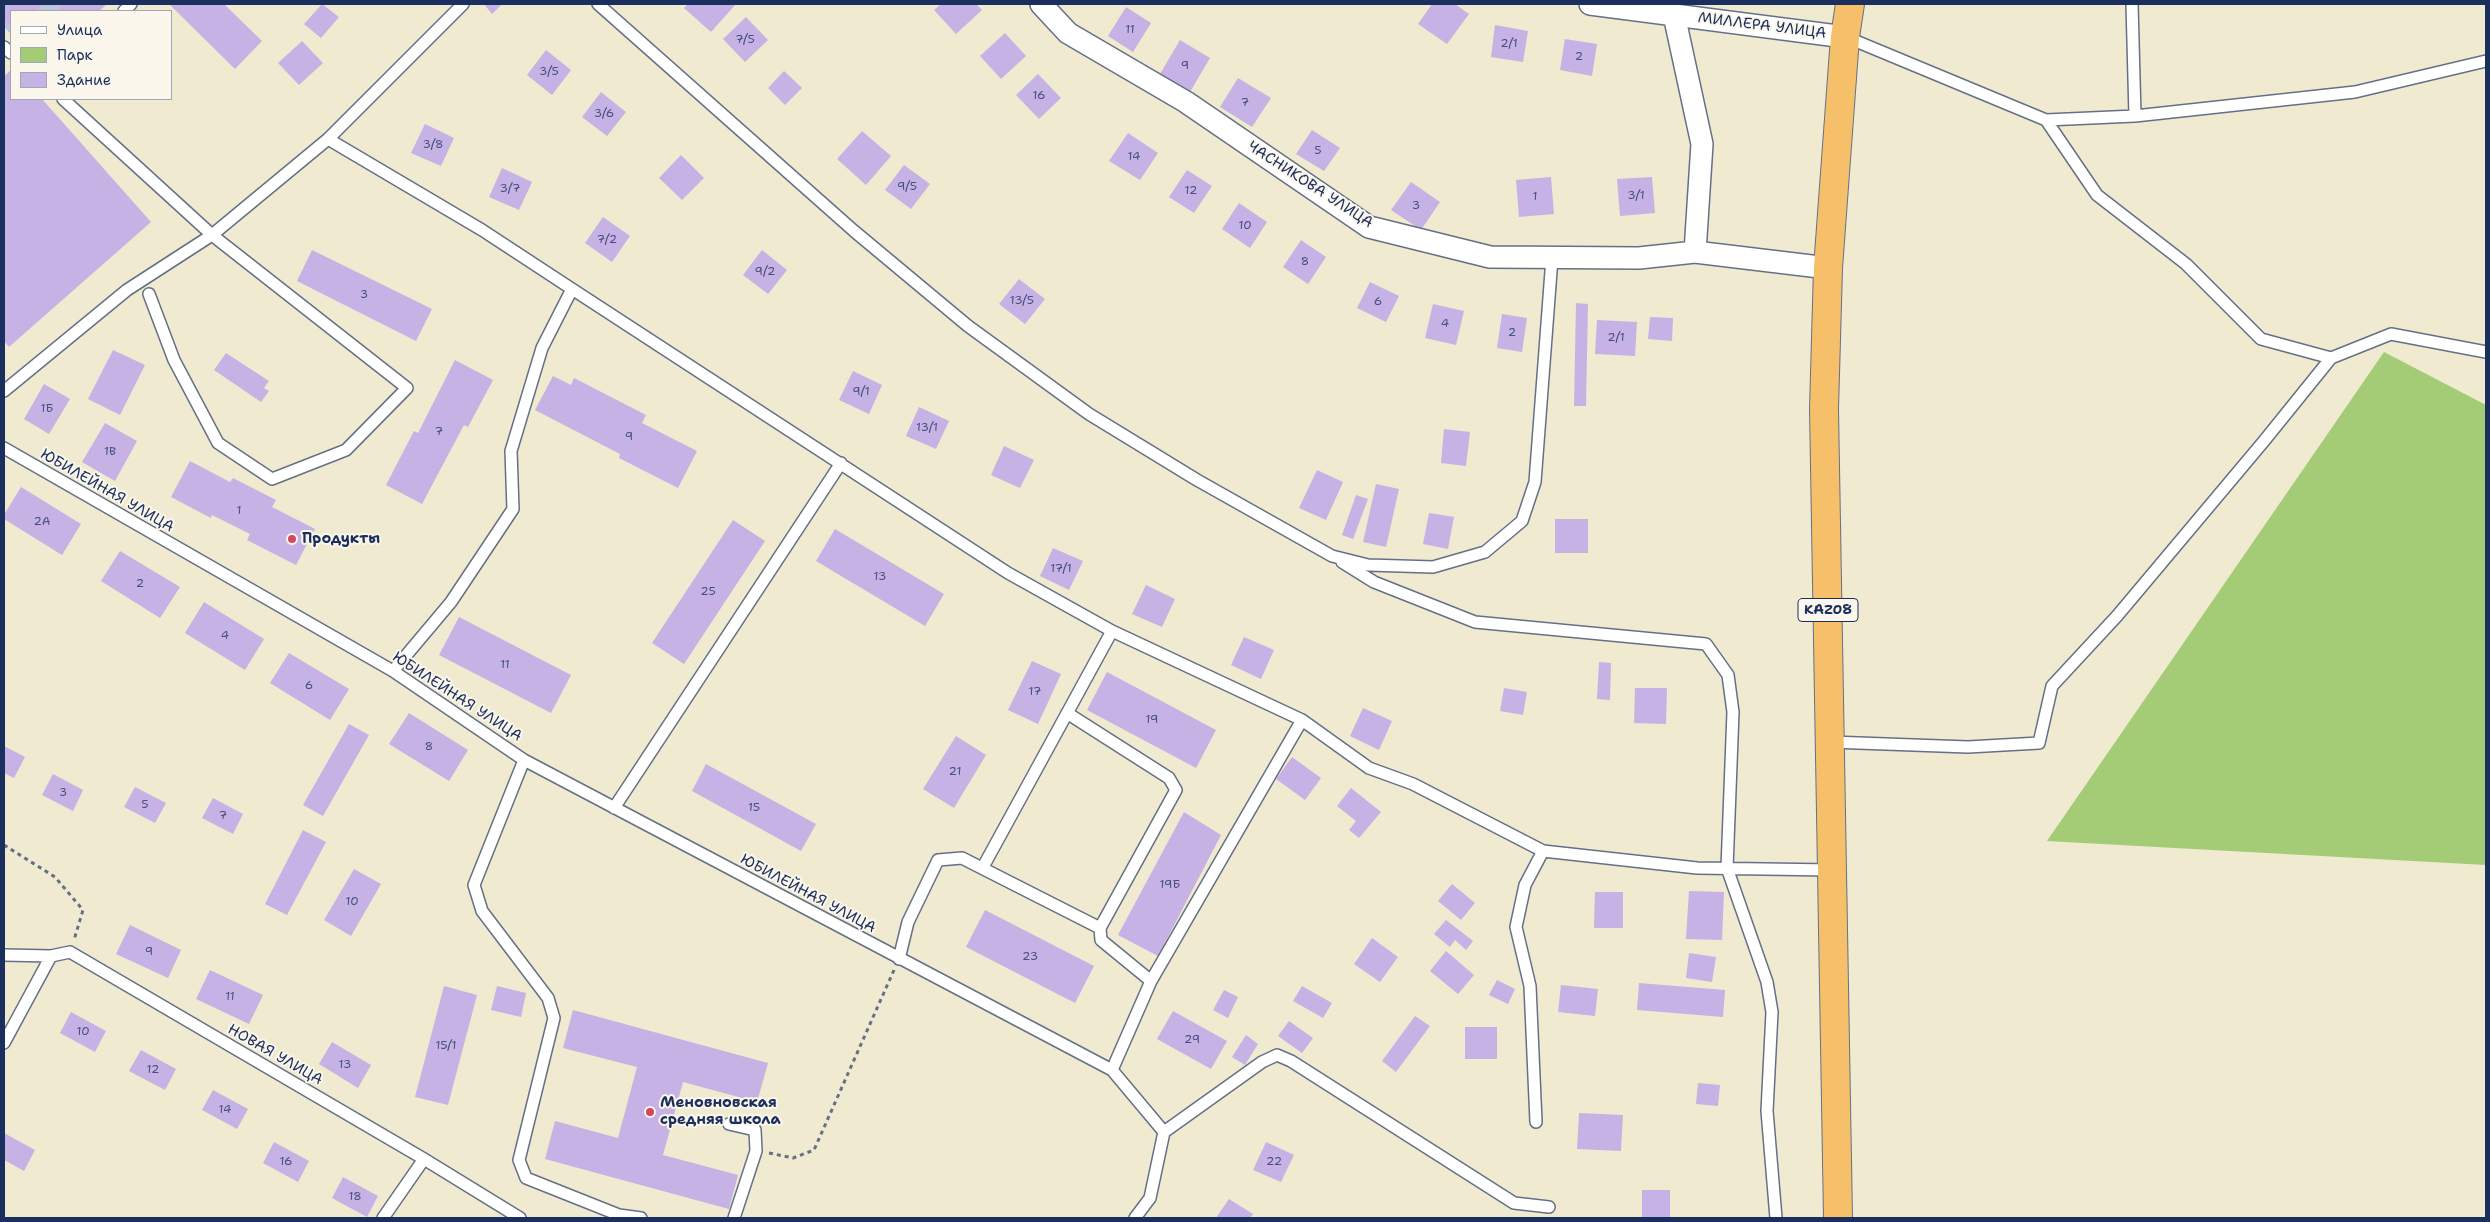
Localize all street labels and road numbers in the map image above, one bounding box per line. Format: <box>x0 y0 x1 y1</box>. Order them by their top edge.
street label: МИЛЛЕРА УЛИЦА <box>1697 9 1827 43</box>
street label: ЧАСНИКОВА УЛИЦА <box>1244 138 1376 232</box>
street label: ЮБИЛЕЙНАЯ УЛИЦА <box>37 446 177 536</box>
road number: KAZ08 <box>1798 598 1858 622</box>
street label: ЮБИЛЕЙНАЯ УЛИЦА <box>389 648 525 746</box>
street label: ЮБИЛЕЙНАЯ УЛИЦА <box>737 851 879 937</box>
street label: НОВАЯ УЛИЦА <box>224 1021 326 1089</box>

